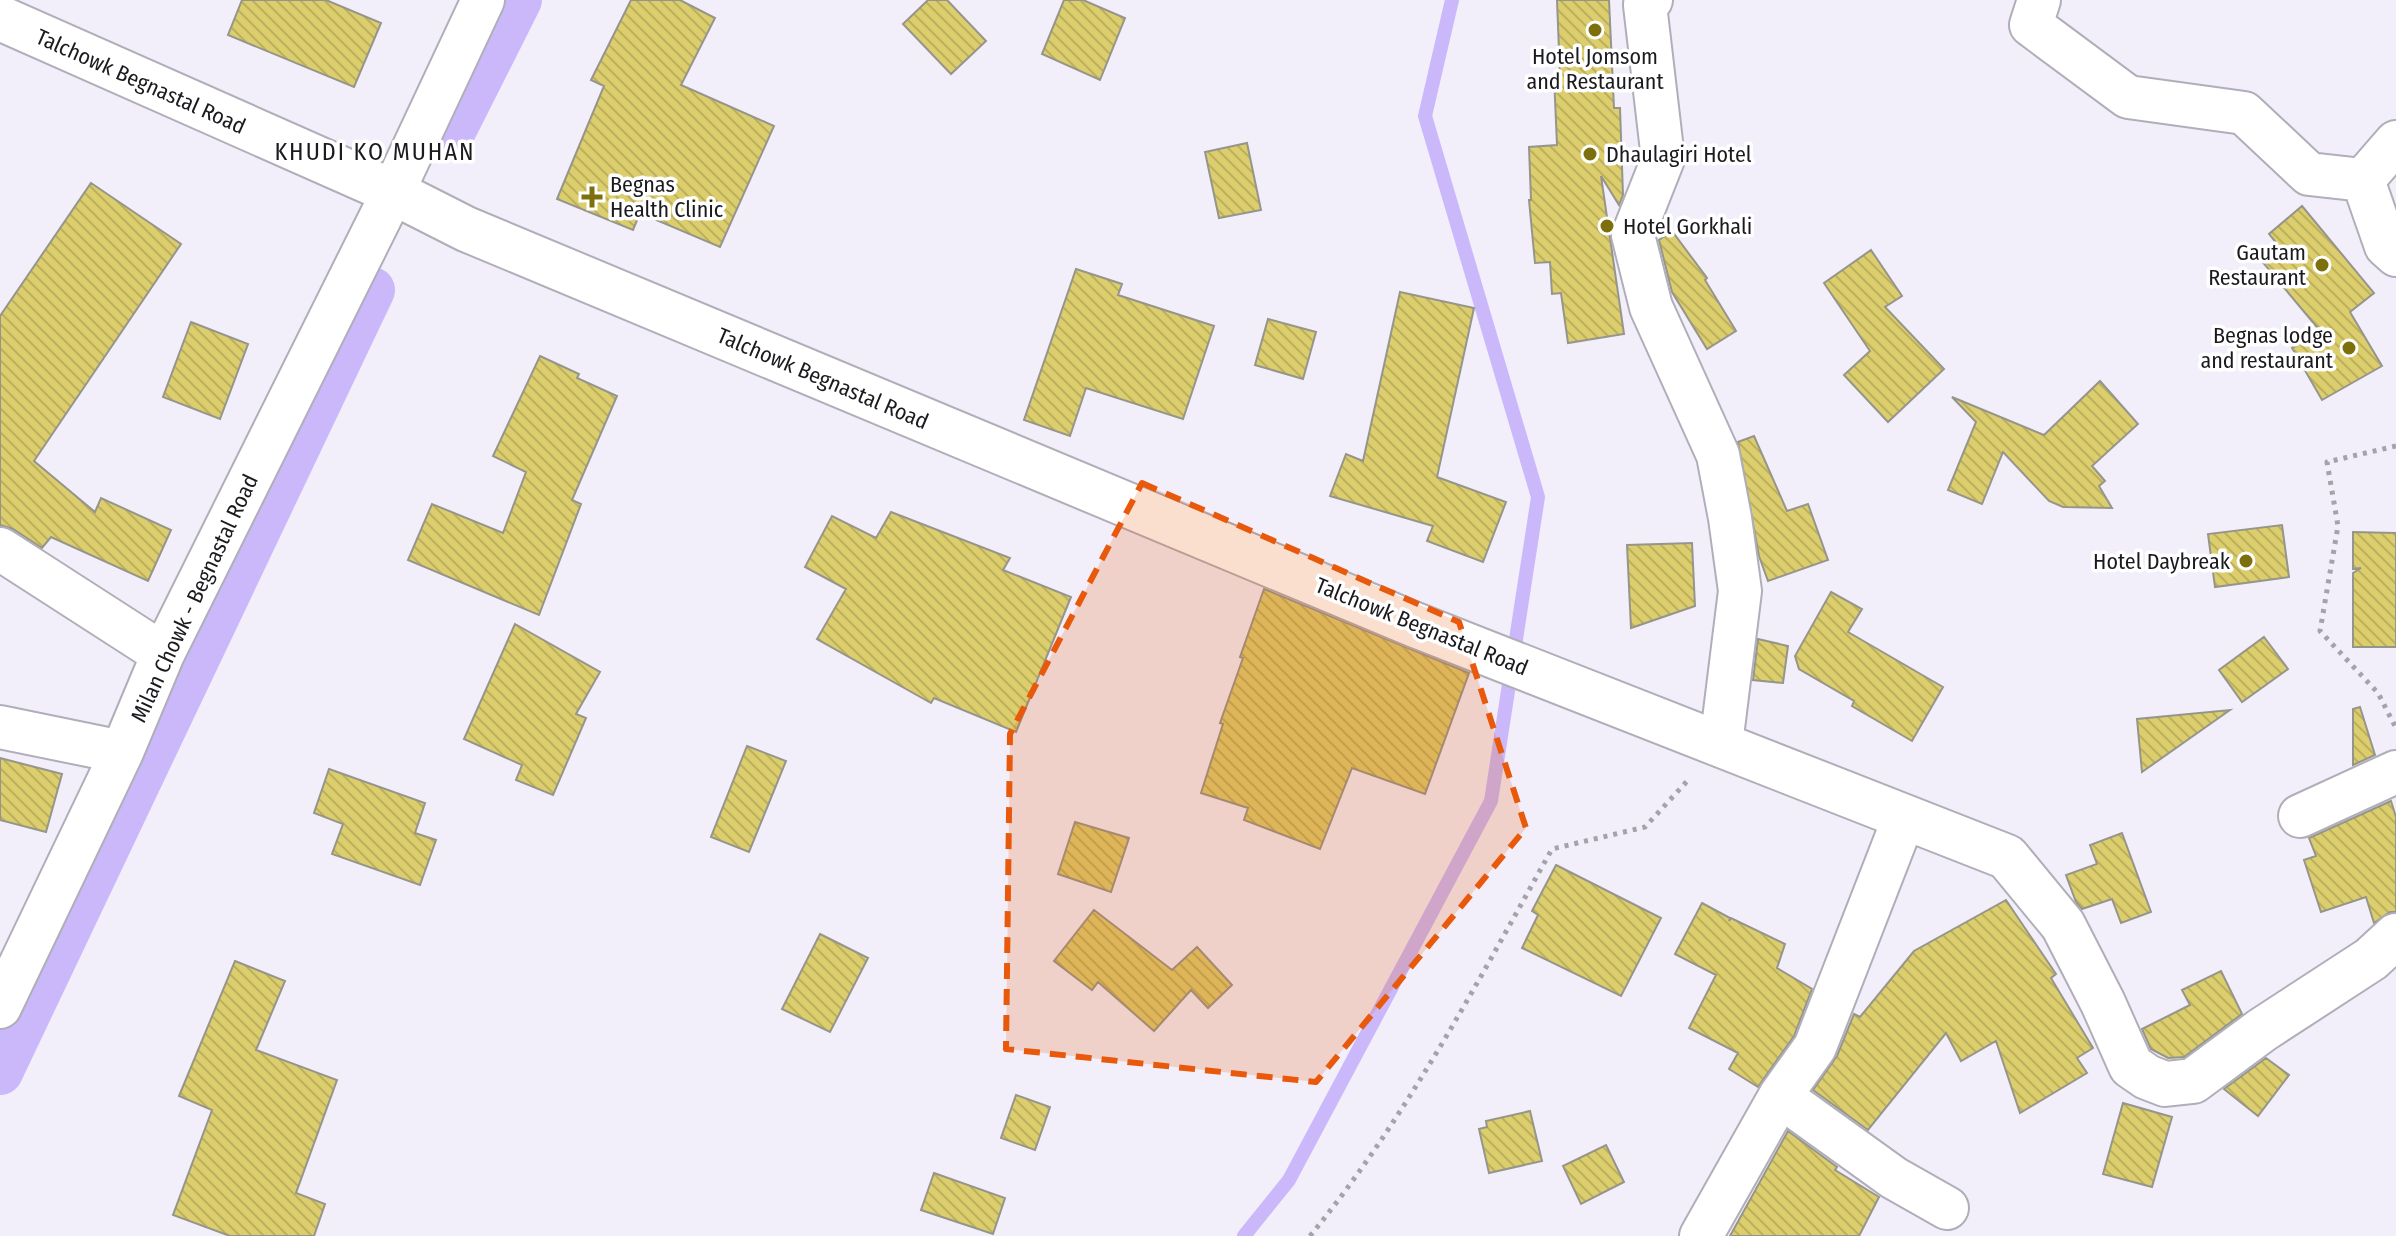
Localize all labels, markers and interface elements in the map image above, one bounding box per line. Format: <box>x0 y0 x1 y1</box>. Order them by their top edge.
marker: Hotel Jomsom and Restaurant <box>1586 21 1604 39</box>
street label: Talchowk Begnastal Road <box>32 23 250 140</box>
place label: Hotel Jomsom and Restaurant <box>1526 43 1664 95</box>
district label: KHUDI KO MUHAN <box>274 138 476 166</box>
place label: Dhaulagiri Hotel <box>1606 141 1752 168</box>
marker: Dhaulagiri Hotel <box>1581 145 1599 163</box>
place label: Begnas Health Clinic <box>610 171 724 223</box>
marker: Begnas Health Clinic <box>581 186 603 208</box>
place label: Hotel Gorkhali <box>1623 213 1752 240</box>
marker: Hotel Gorkhali <box>1598 217 1616 235</box>
place label: Gautam Restaurant <box>2208 239 2307 291</box>
marker: Gautam Restaurant <box>2313 256 2331 274</box>
street label: Talchowk Begnastal Road <box>713 322 932 435</box>
place label: Begnas lodge and restaurant <box>2200 322 2334 374</box>
marker: Begnas lodge and restaurant <box>2340 339 2358 357</box>
street label: Milan Chowk - Begnastal Road <box>125 470 264 727</box>
place label: Hotel Daybreak <box>2093 548 2231 575</box>
marker: Hotel Daybreak <box>2237 552 2255 570</box>
street label: Talchowk Begnastal Road <box>1312 571 1532 681</box>

